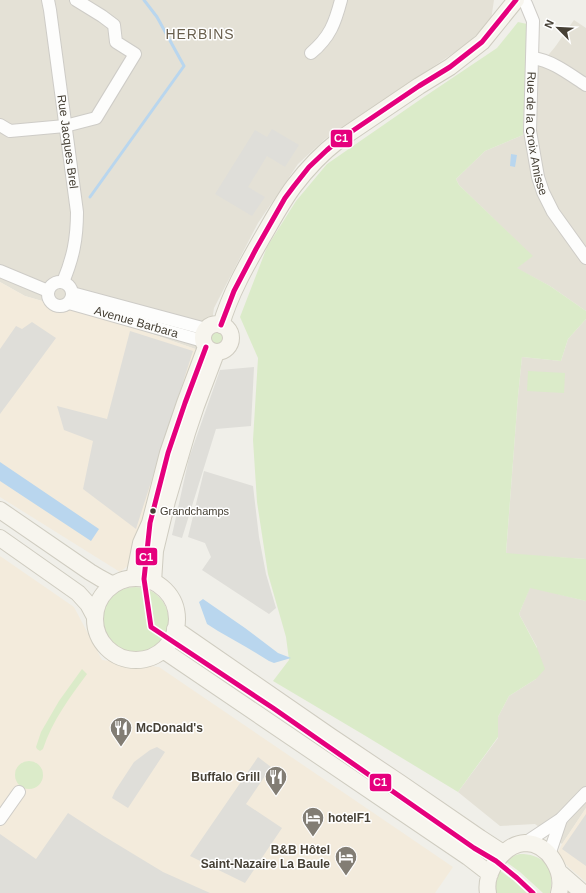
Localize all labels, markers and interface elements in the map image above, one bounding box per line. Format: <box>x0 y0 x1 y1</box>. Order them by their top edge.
north arrow <box>538 8 578 48</box>
text: N <box>542 18 556 30</box>
district label: HERBINS <box>165 26 235 42</box>
street label: Rue de la Croix Amisse <box>523 71 551 197</box>
street label: Rue Jacques Brel <box>54 94 81 190</box>
line badge: C1 <box>330 129 353 148</box>
text: C1 <box>334 132 348 144</box>
street label: Avenue Barbara <box>93 304 180 341</box>
place label: Grandchamps <box>160 505 230 517</box>
marker: Grandchamps <box>148 506 158 516</box>
line badge: C1 <box>135 547 158 566</box>
text: C1 <box>139 551 153 563</box>
restaurant icon: McDonald's <box>108 715 134 748</box>
place label: McDonald's <box>136 721 203 735</box>
restaurant icon: Buffalo Grill <box>263 764 289 797</box>
place label: Buffalo Grill <box>191 770 260 784</box>
line badge: C1 <box>369 773 392 792</box>
text: C1 <box>373 776 387 788</box>
hotel icon: hotelF1 <box>300 805 326 838</box>
place label: hotelF1 <box>328 811 371 825</box>
place label: B&B Hôtel Saint-Nazaire La Baule <box>201 843 330 871</box>
hotel icon: B&B Hôtel Saint-Nazaire La Baule <box>333 844 359 877</box>

